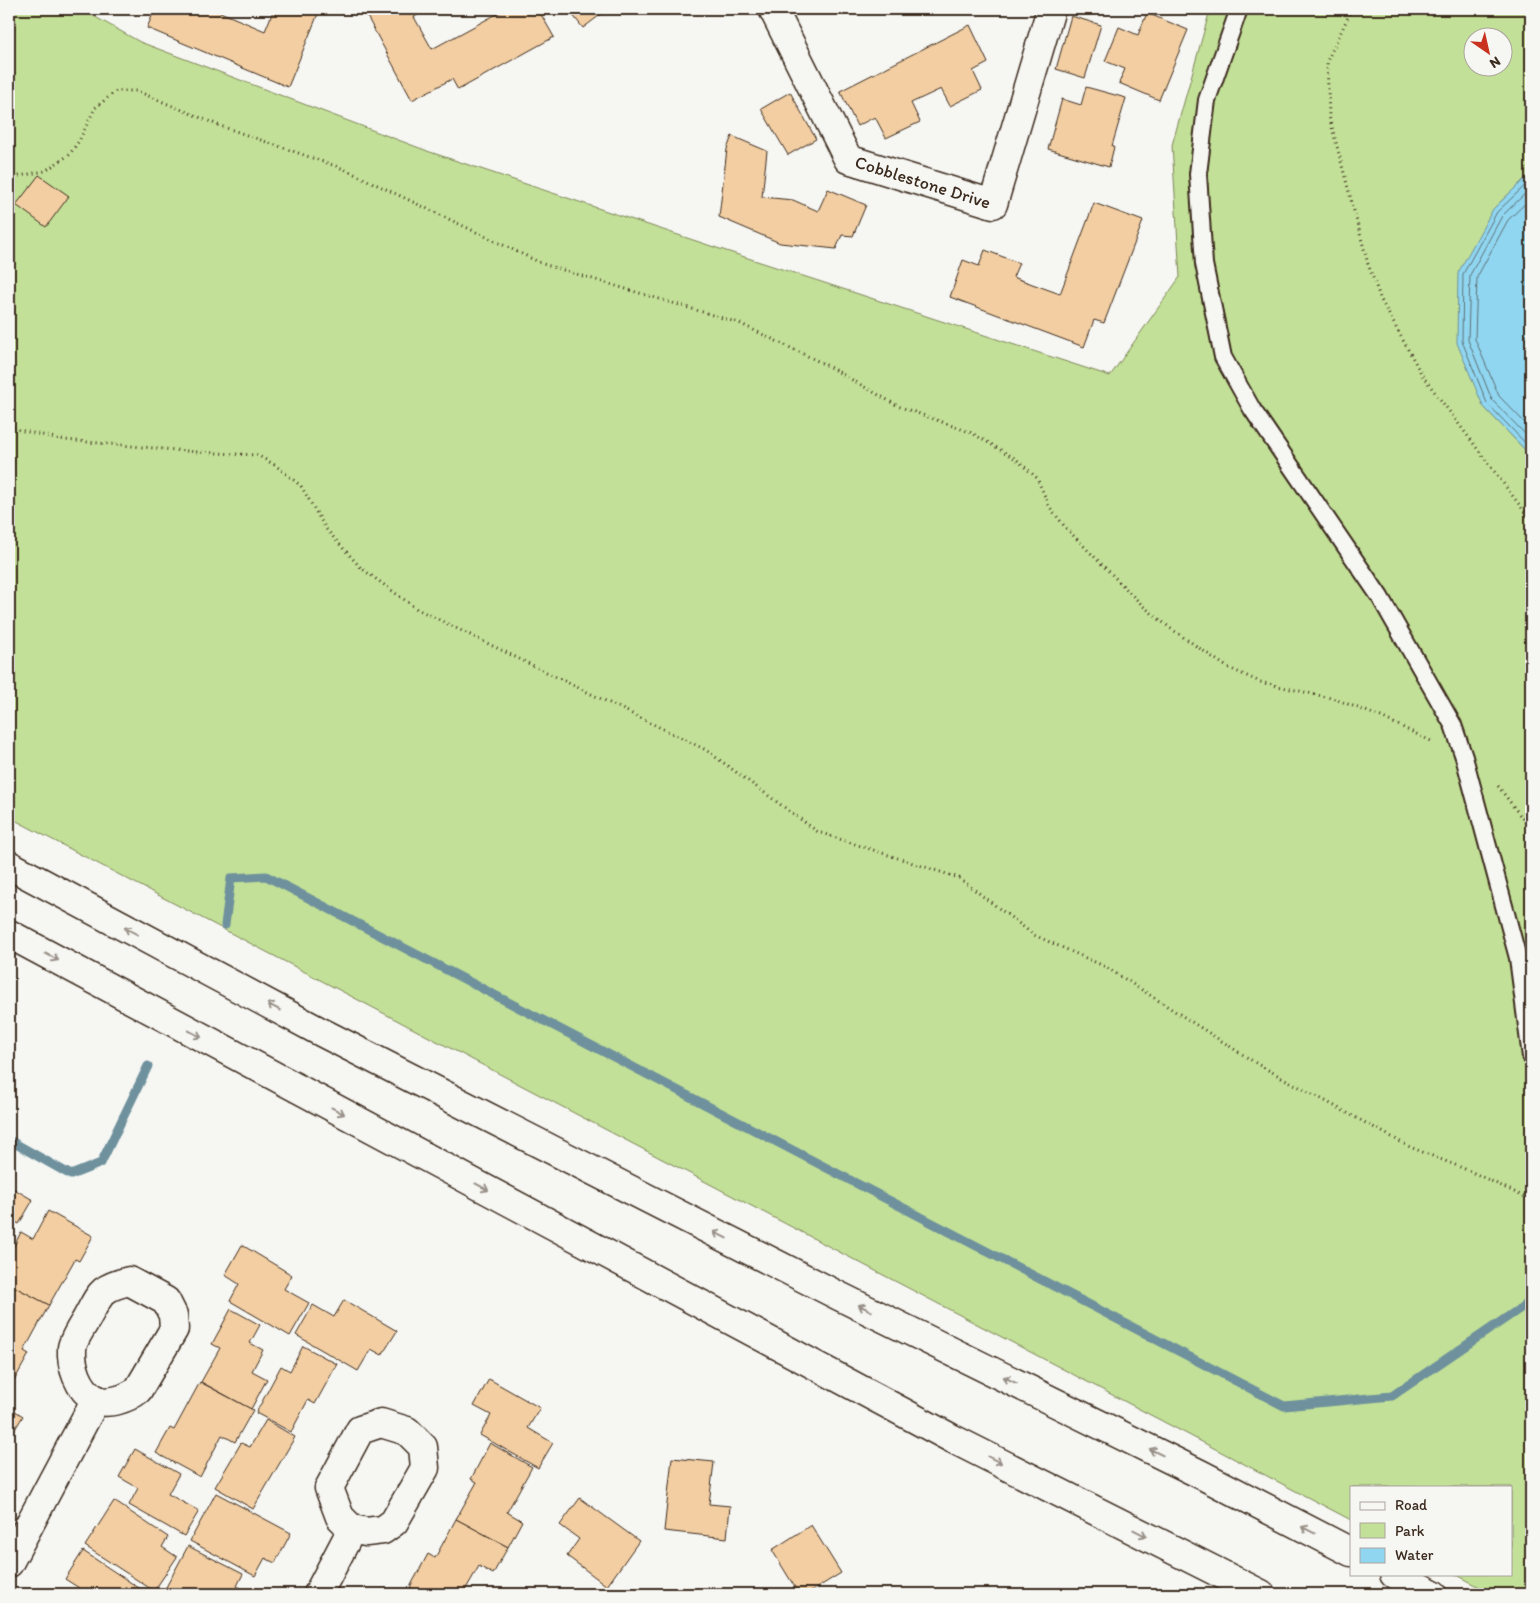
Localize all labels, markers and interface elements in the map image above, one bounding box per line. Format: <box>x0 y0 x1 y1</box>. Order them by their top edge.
north arrow <box>1462 28 1512 78</box>
text: N <box>1486 53 1504 72</box>
street label: Cobblestone Drive <box>852 151 993 214</box>
one-way arrow <box>125 925 139 935</box>
one-way arrow <box>44 952 59 962</box>
one-way arrow <box>268 1002 282 1012</box>
one-way arrow <box>187 1030 202 1039</box>
one-way arrow <box>331 1106 345 1116</box>
one-way arrow <box>474 1182 489 1192</box>
one-way arrow <box>712 1230 727 1240</box>
one-way arrow <box>858 1303 873 1312</box>
one-way arrow <box>1003 1375 1018 1385</box>
one-way arrow <box>1149 1447 1164 1457</box>
one-way arrow <box>987 1455 1002 1465</box>
legend <box>1350 1486 1512 1576</box>
text: Road <box>1395 1496 1428 1514</box>
text: Park <box>1395 1522 1425 1540</box>
one-way arrow <box>1301 1525 1316 1534</box>
one-way arrow <box>1132 1529 1147 1538</box>
text: Water <box>1395 1546 1434 1564</box>

